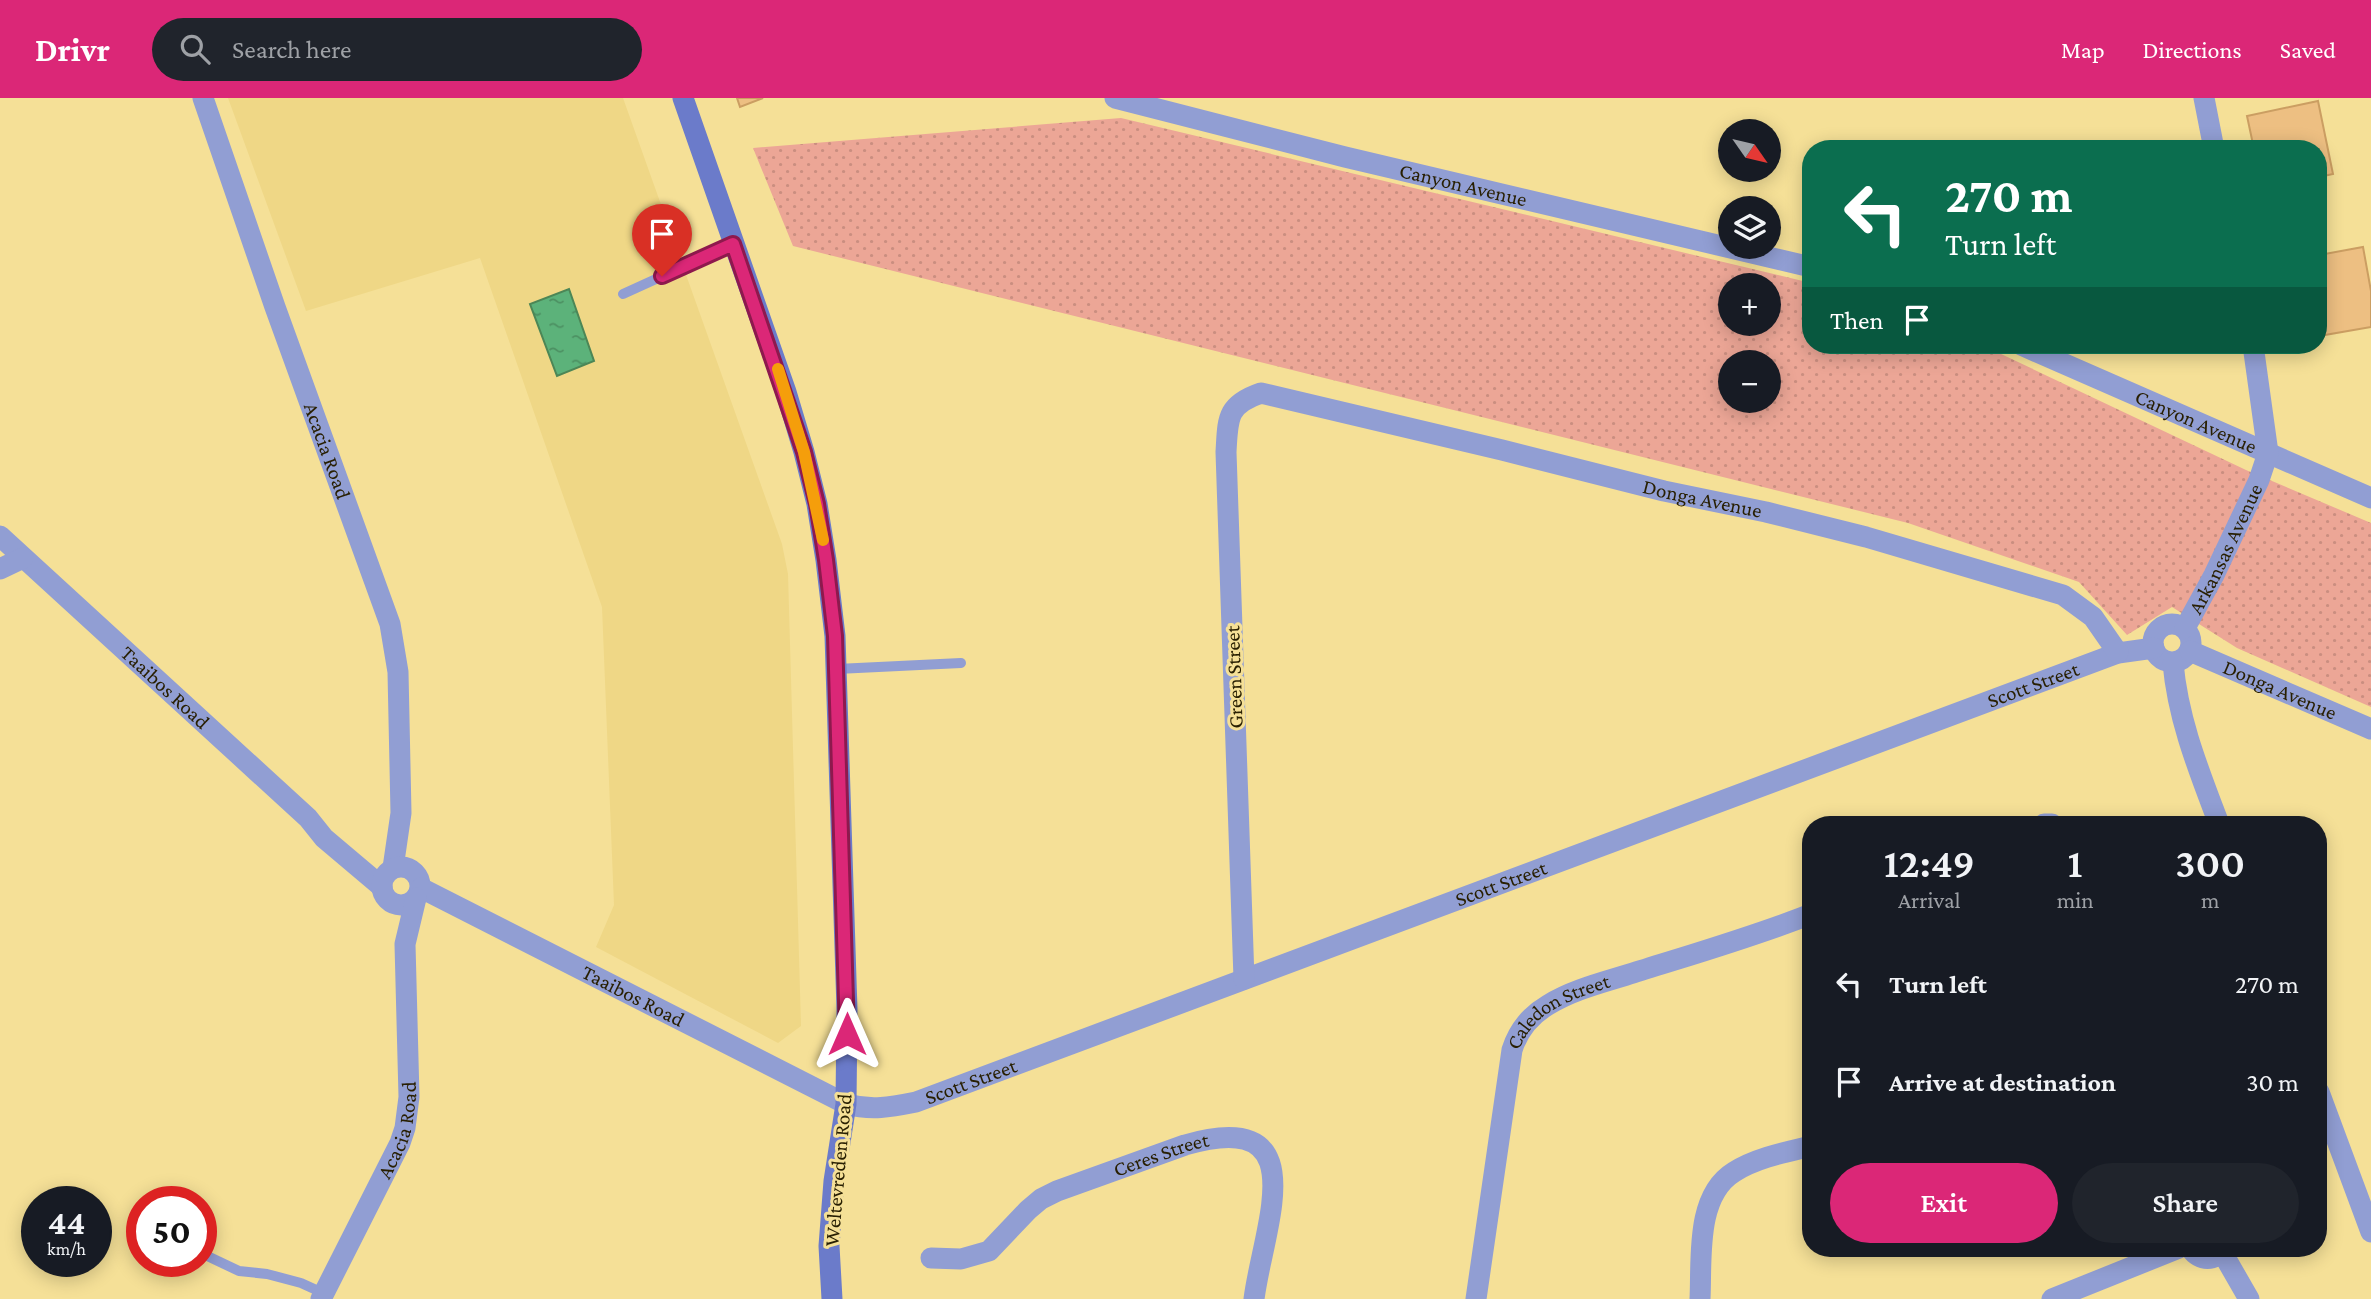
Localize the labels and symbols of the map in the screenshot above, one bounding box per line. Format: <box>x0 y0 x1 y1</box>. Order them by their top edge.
north arrow <box>1718 119 1782 182</box>
street label: Canyon Avenue <box>1397 158 1529 212</box>
pin <box>632 204 692 276</box>
street label: Canyon Avenue <box>2132 384 2261 459</box>
street label: Acacia Road <box>299 399 356 502</box>
street label: Donga Avenue <box>1640 474 1764 523</box>
street label: Arkansas Avenue <box>2183 480 2268 618</box>
street label: Green Street <box>1220 624 1248 729</box>
street label: Taaibos Road <box>116 641 215 734</box>
street label: Donga Avenue <box>2220 655 2340 725</box>
street label: Scott Street <box>1984 656 2083 713</box>
street label: Scott Street <box>1452 855 1551 912</box>
street label: Taaibos Road <box>578 960 688 1032</box>
street label: Caledon Street <box>1501 968 1614 1053</box>
position arrow <box>810 997 884 1071</box>
street label: Scott Street <box>922 1053 1021 1110</box>
street label: Acacia Road <box>372 1081 422 1183</box>
street label: Weltevreden Road <box>819 1093 857 1247</box>
street label: Ceres Street <box>1110 1127 1212 1182</box>
speed limit sign: 50 <box>126 1186 217 1277</box>

